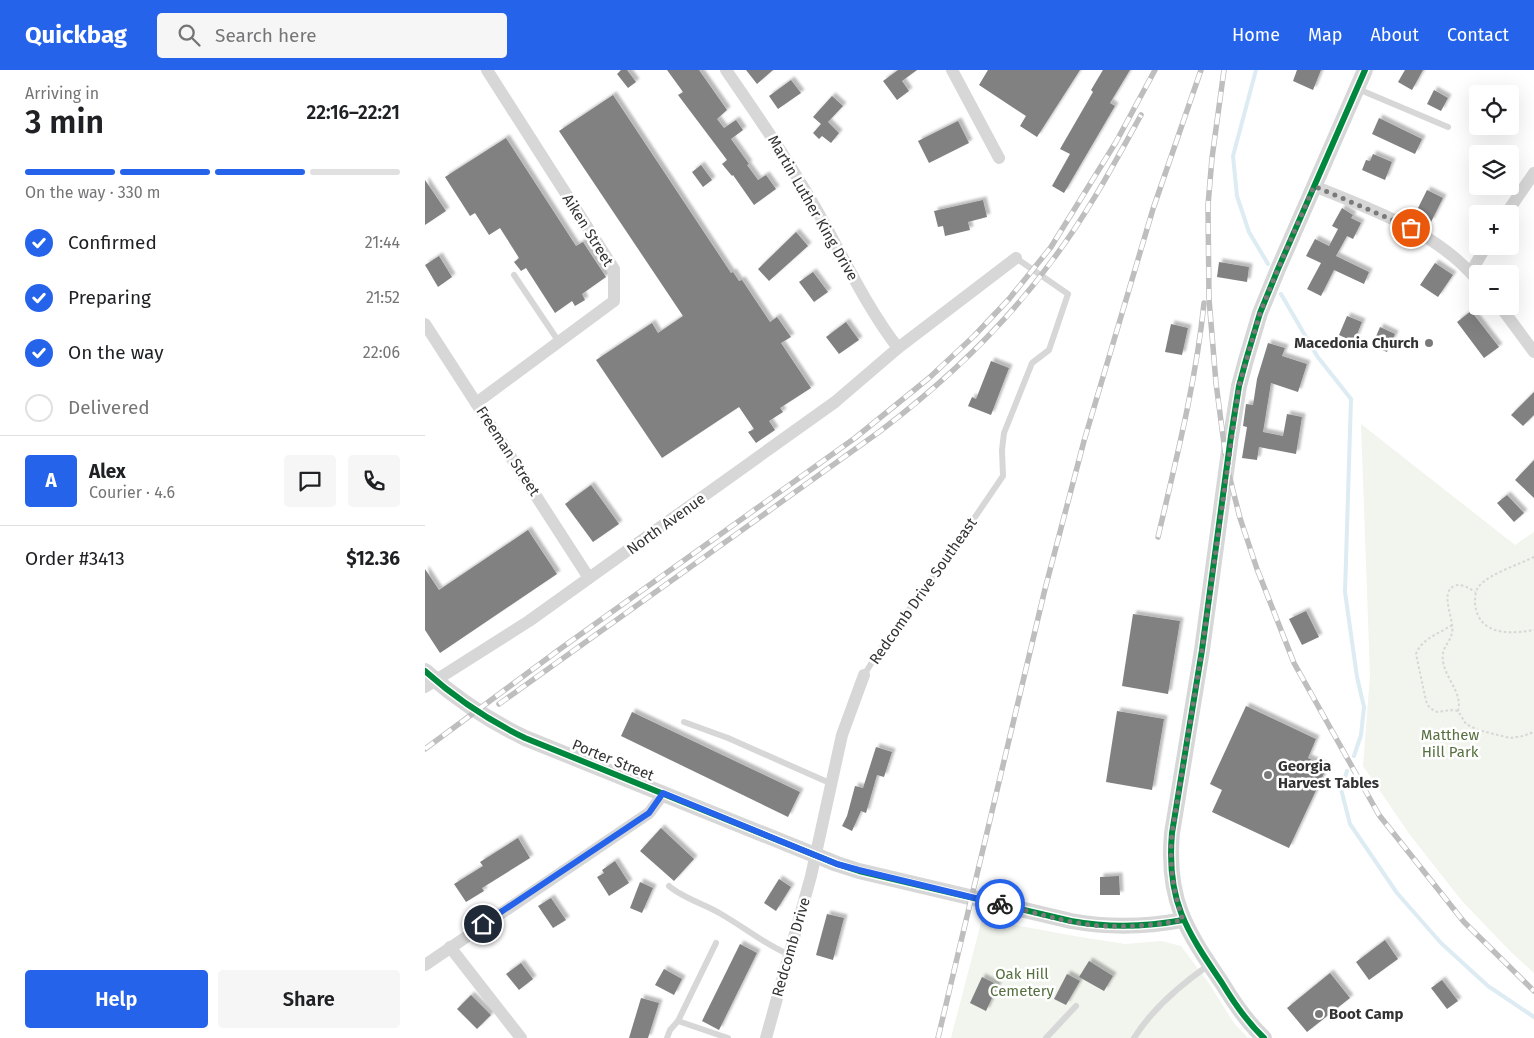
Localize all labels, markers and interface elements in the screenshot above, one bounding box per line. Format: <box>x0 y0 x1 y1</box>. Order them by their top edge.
search box <box>157 13 507 58</box>
text: Quickbag <box>25 21 127 49</box>
icon: search <box>175 21 203 49</box>
text: Search here <box>215 24 317 47</box>
text: Home <box>1232 24 1280 46</box>
text: Map <box>1308 24 1342 46</box>
text: About <box>1370 24 1419 46</box>
text: Contact <box>1447 24 1509 46</box>
text: Arriving in <box>25 84 99 103</box>
map controls <box>1469 85 1519 315</box>
button: locate <box>1469 85 1519 135</box>
text: 22:16–22:21 <box>307 101 400 124</box>
text: 3 min <box>25 103 104 141</box>
street label: Martin Luther King Drive <box>764 132 862 284</box>
button: layers <box>1469 145 1519 195</box>
text: On the way · 330 m <box>25 183 161 202</box>
street label: Aiken Street <box>559 190 618 270</box>
button: + <box>1469 205 1519 255</box>
pin <box>1390 207 1432 249</box>
icon: bag <box>1397 214 1425 242</box>
icon: check <box>25 229 53 257</box>
text: Confirmed <box>68 231 157 254</box>
text: 21:44 <box>365 233 400 252</box>
button: − <box>1469 265 1519 315</box>
icon: check <box>25 284 53 312</box>
text: Preparing <box>68 286 151 309</box>
text: 21:52 <box>366 288 400 307</box>
place label: Macedonia Church <box>1294 334 1419 352</box>
marker: Macedonia Church <box>1423 337 1435 349</box>
icon: check <box>25 339 53 367</box>
text: On the way <box>68 341 164 364</box>
text: 22:06 <box>363 343 400 362</box>
text: Delivered <box>68 396 150 419</box>
street label: Freeman Street <box>472 403 544 500</box>
button: chat <box>284 455 336 507</box>
button: phone <box>348 455 400 507</box>
text: Alex <box>89 460 126 483</box>
text: A <box>45 469 57 492</box>
text: Courier · 4.6 <box>89 483 175 502</box>
street label: North Avenue <box>623 489 709 559</box>
street label: Redcomb Drive Southeast <box>865 514 981 668</box>
text: Order #3413 <box>25 547 125 570</box>
text: $12.36 <box>346 547 400 570</box>
park label: Matthew Hill Park <box>1421 726 1479 761</box>
street label: Porter Street <box>569 735 657 785</box>
place label: Georgia Harvest Tables <box>1278 757 1379 792</box>
marker: Georgia Harvest Tables <box>1262 769 1274 781</box>
courier <box>975 879 1025 929</box>
icon: bike <box>986 890 1014 918</box>
street label: Redcomb Drive <box>768 895 814 999</box>
pin <box>462 903 504 945</box>
icon: home <box>469 910 497 938</box>
park label: Oak Hill Cemetery <box>990 965 1055 1000</box>
button: Help <box>25 970 208 1028</box>
button: Share <box>218 970 400 1028</box>
place label: Boot Camp <box>1329 1005 1403 1023</box>
marker: Boot Camp <box>1313 1008 1325 1020</box>

